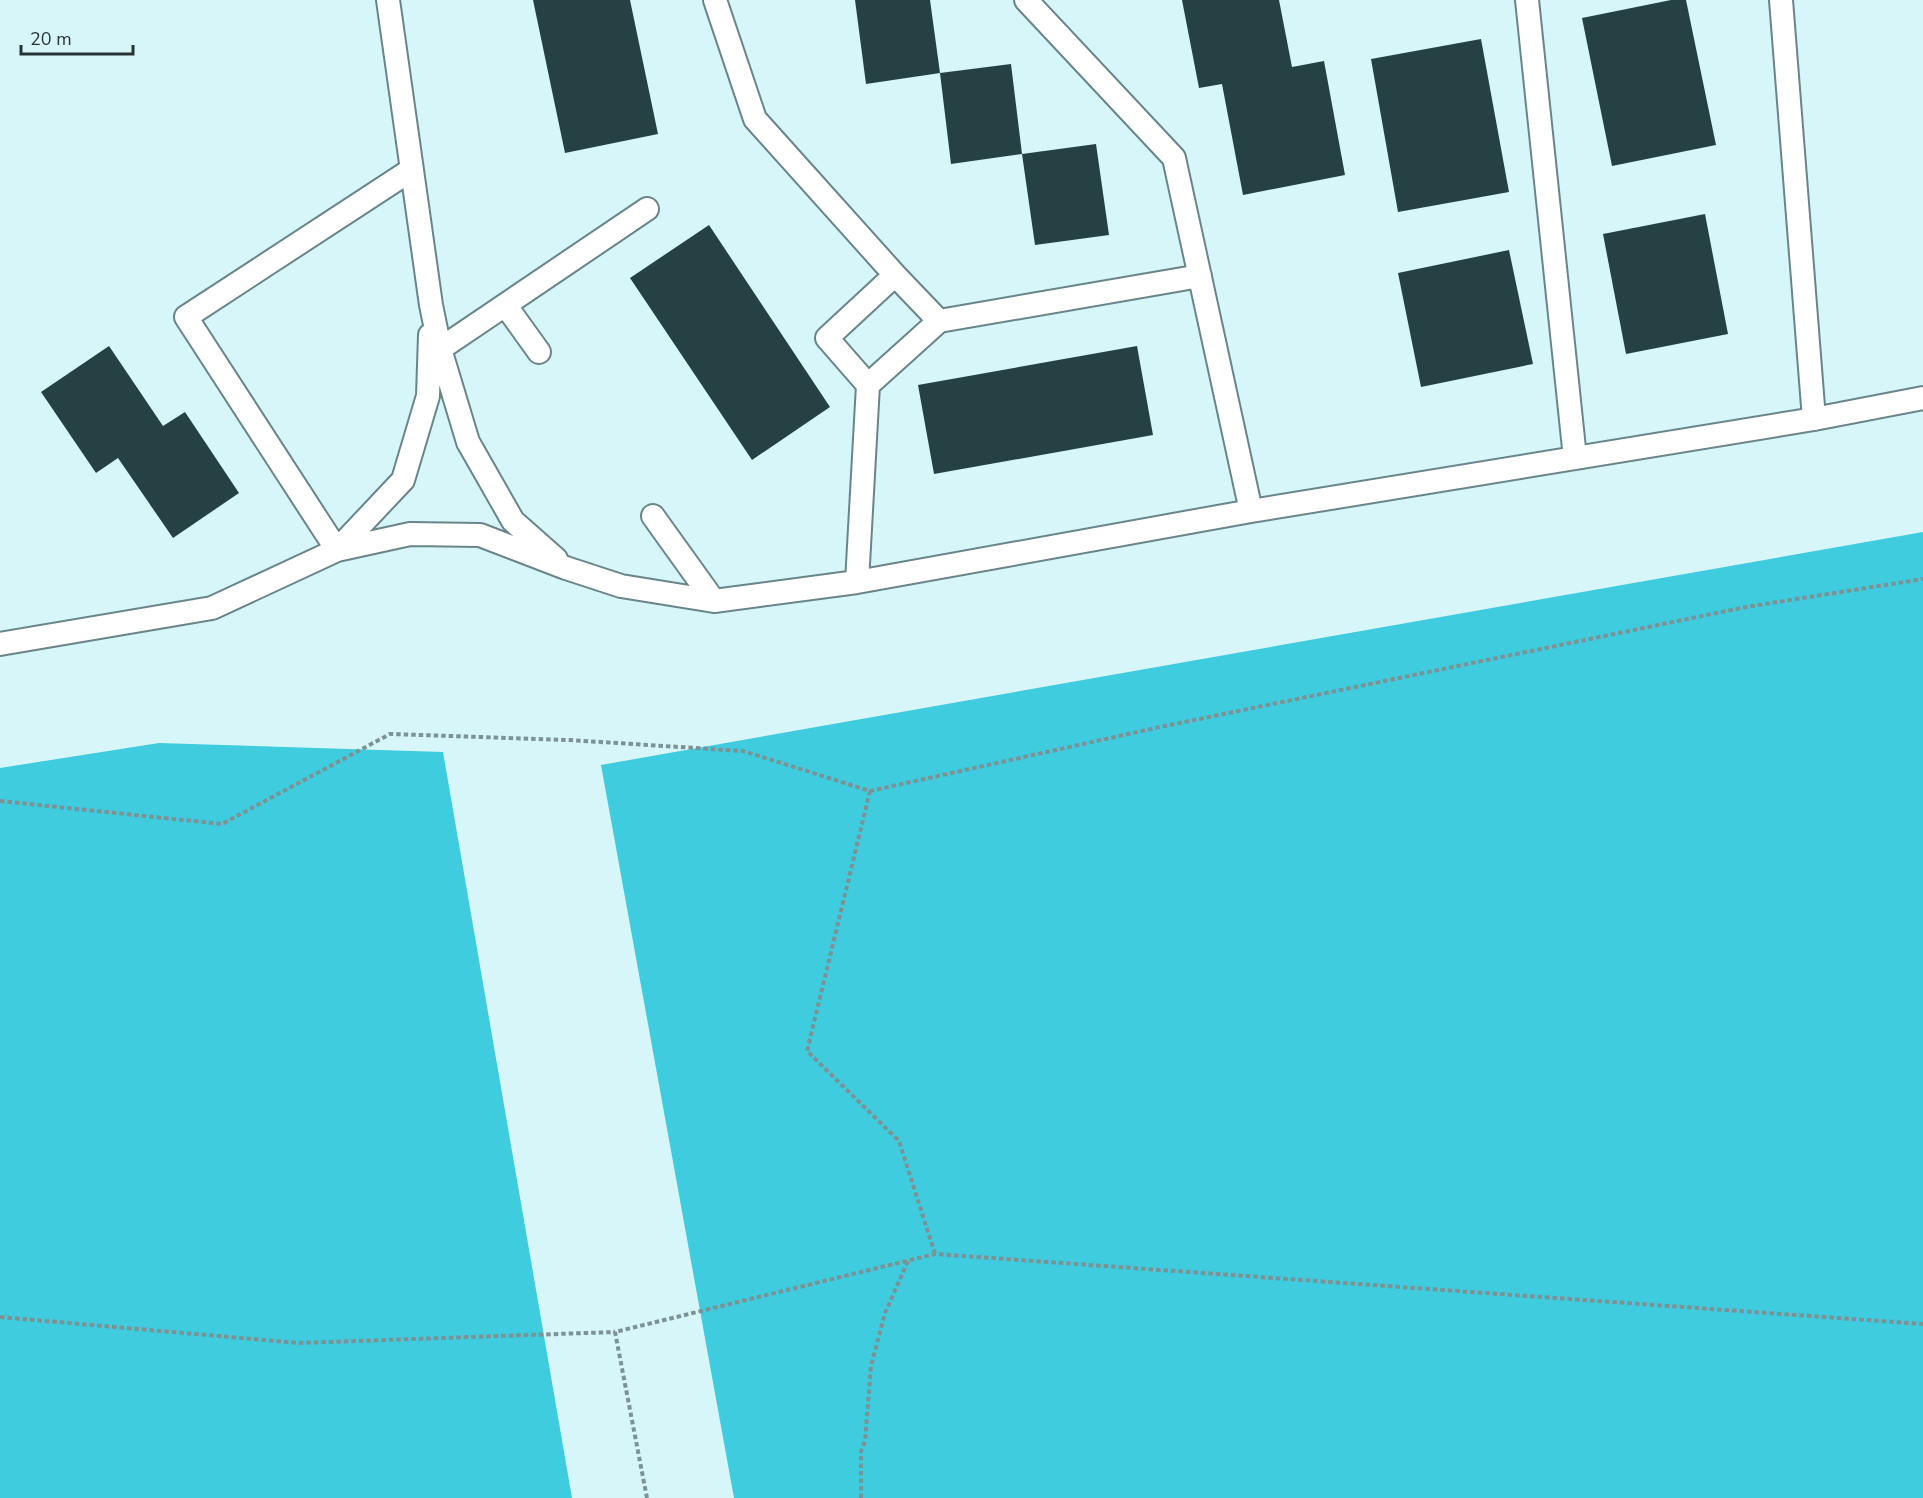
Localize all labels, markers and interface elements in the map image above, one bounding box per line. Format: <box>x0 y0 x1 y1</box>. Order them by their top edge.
scale bar <box>21 18 134 56</box>
text: 20 m <box>30 27 72 51</box>

